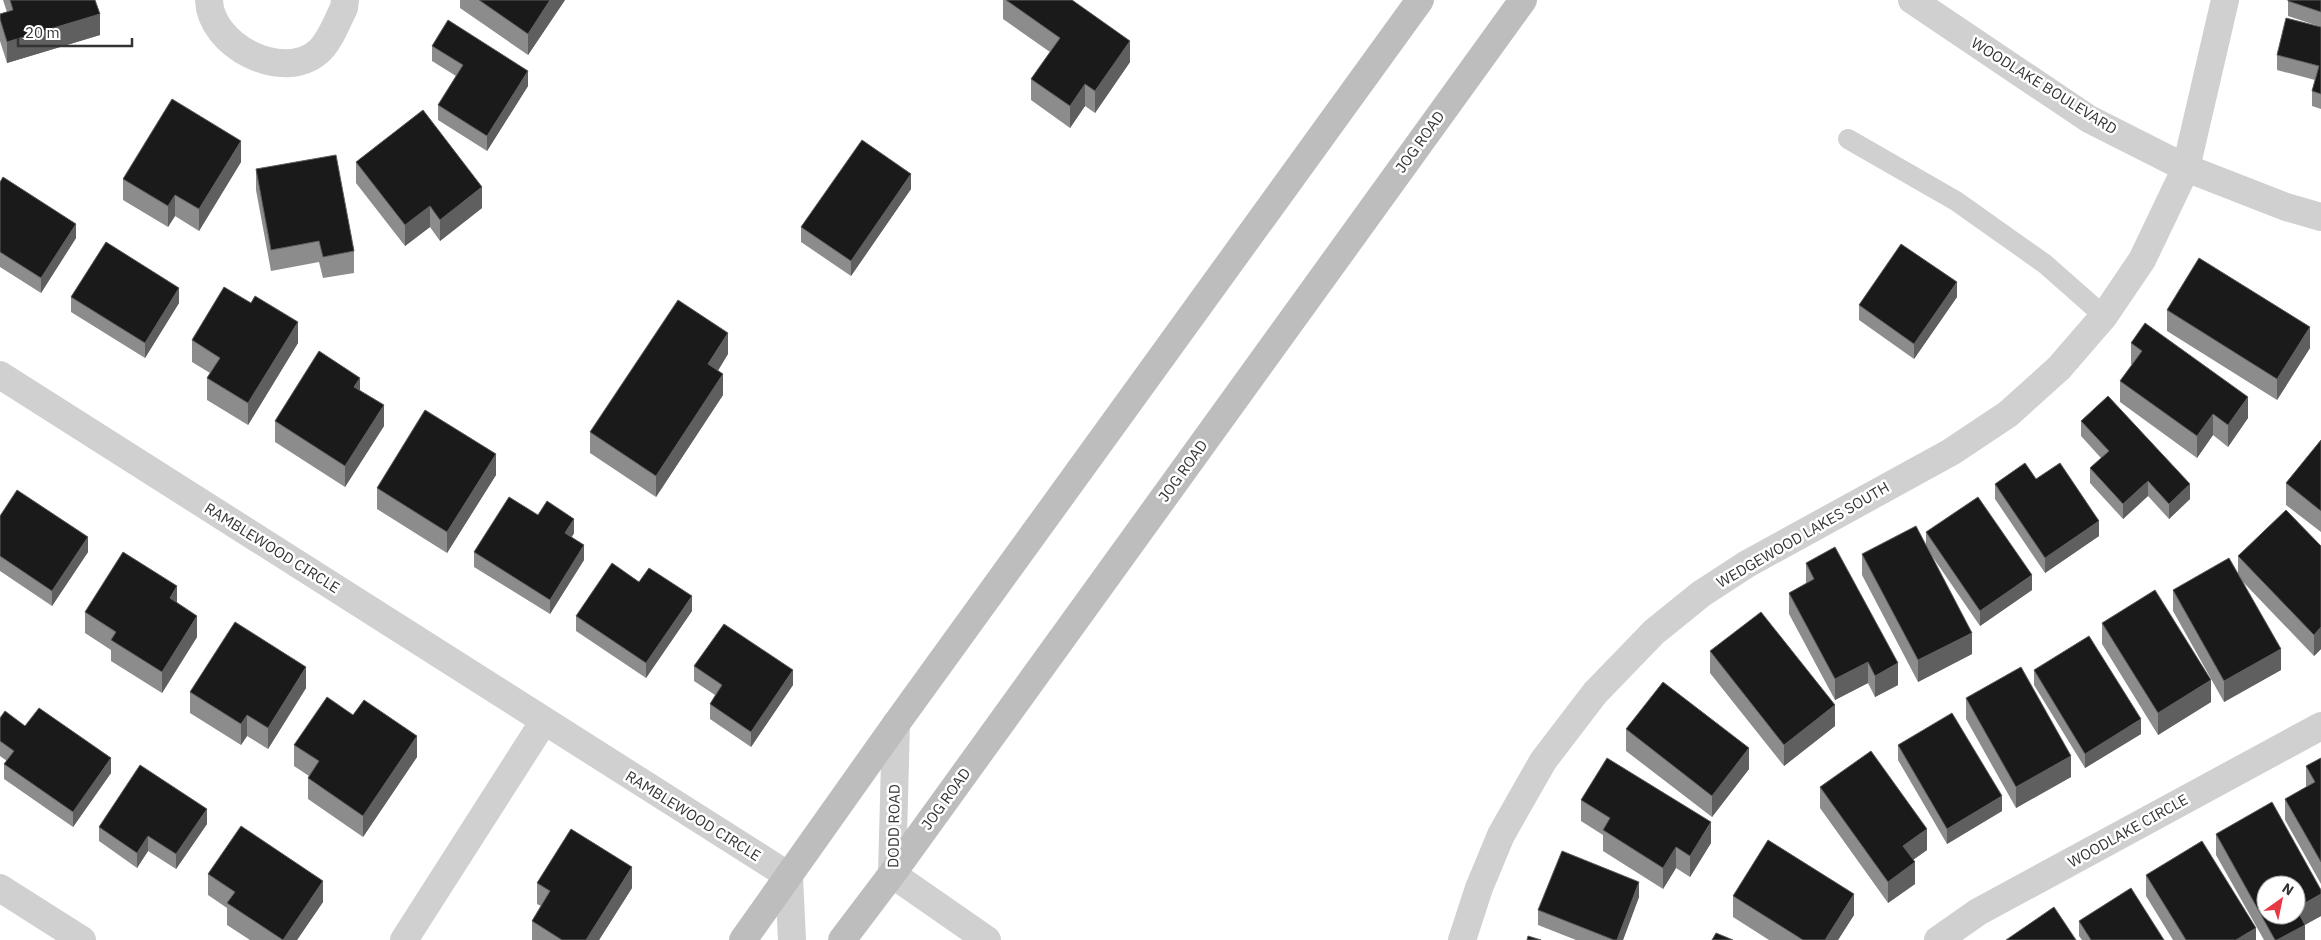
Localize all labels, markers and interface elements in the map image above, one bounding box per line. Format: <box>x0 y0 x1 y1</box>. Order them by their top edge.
scale bar <box>18 15 131 47</box>
text: 20 m <box>25 23 60 42</box>
street label: WOODLAKE BOULEVARD <box>1968 33 2121 138</box>
street label: JOG ROAD <box>1391 107 1448 176</box>
street label: JOG ROAD <box>1154 436 1211 505</box>
street label: WEDGEWOOD LAKES SOUTH <box>1713 477 1892 592</box>
street label: RAMBLEWOOD CIRCLE <box>201 498 343 597</box>
street label: JOG ROAD <box>917 764 974 833</box>
street label: RAMBLEWOOD CIRCLE <box>622 766 764 865</box>
street label: DODD ROAD <box>883 784 904 868</box>
street label: WOODLAKE CIRCLE <box>2064 790 2191 871</box>
north arrow <box>2256 875 2306 925</box>
text: N <box>2279 879 2297 899</box>

